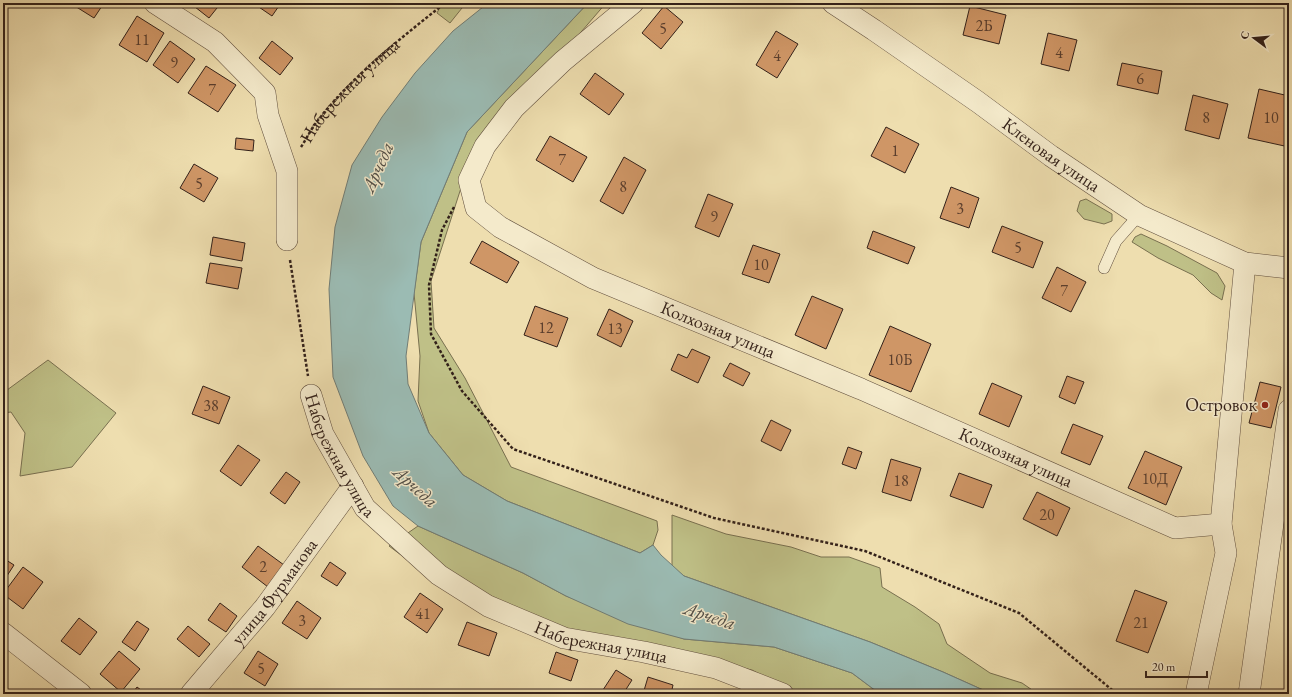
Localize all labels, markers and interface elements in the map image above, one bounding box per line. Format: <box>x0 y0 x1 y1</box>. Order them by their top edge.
house number: 2Б <box>975 15 993 36</box>
house number: 5 <box>659 18 667 39</box>
north arrow <box>1234 18 1274 58</box>
house number: 11 <box>134 29 150 50</box>
text: С <box>1237 29 1252 41</box>
street label: Набережная улица <box>294 32 405 147</box>
house number: 4 <box>1055 42 1063 63</box>
house number: 4 <box>773 45 781 66</box>
house number: 9 <box>170 52 178 73</box>
house number: 6 <box>1136 68 1144 89</box>
house number: 7 <box>208 79 216 100</box>
house number: 8 <box>1202 107 1210 128</box>
house number: 10 <box>1263 107 1279 128</box>
street label: Кленовая улица <box>998 112 1106 197</box>
water label: Арчеда <box>355 138 400 198</box>
house number: 1 <box>891 140 899 161</box>
house number: 7 <box>558 149 566 170</box>
house number: 5 <box>195 173 203 194</box>
house number: 8 <box>619 176 627 197</box>
house number: 3 <box>956 198 964 219</box>
house number: 9 <box>710 206 718 227</box>
house number: 5 <box>1014 237 1022 258</box>
house number: 10 <box>753 254 769 275</box>
house number: 7 <box>1060 280 1068 301</box>
street label: Колхозная улица <box>657 295 780 364</box>
house number: 12 <box>538 317 554 338</box>
house number: 13 <box>607 318 623 339</box>
house number: 10Б <box>888 349 912 370</box>
street label: Набережная улица <box>300 390 380 523</box>
place label: Островок <box>1185 393 1257 416</box>
house number: 38 <box>203 395 219 416</box>
marker: Островок <box>1260 400 1270 410</box>
street label: Колхозная улица <box>956 422 1077 493</box>
water label: Арчеда <box>386 458 444 513</box>
house number: 10Д <box>1142 468 1168 489</box>
house number: 18 <box>893 470 909 491</box>
house number: 20 <box>1039 504 1055 525</box>
street label: улица Фурманова <box>226 533 322 649</box>
house number: 2 <box>259 556 267 577</box>
water label: Арчеда <box>679 595 739 635</box>
house number: 41 <box>415 603 431 624</box>
house number: 3 <box>298 610 306 631</box>
house number: 21 <box>1133 612 1149 633</box>
street label: Набережная улица <box>531 615 671 668</box>
scale bar <box>1146 653 1207 679</box>
house number: 5 <box>257 658 265 679</box>
text: 20 m <box>1152 659 1176 675</box>

